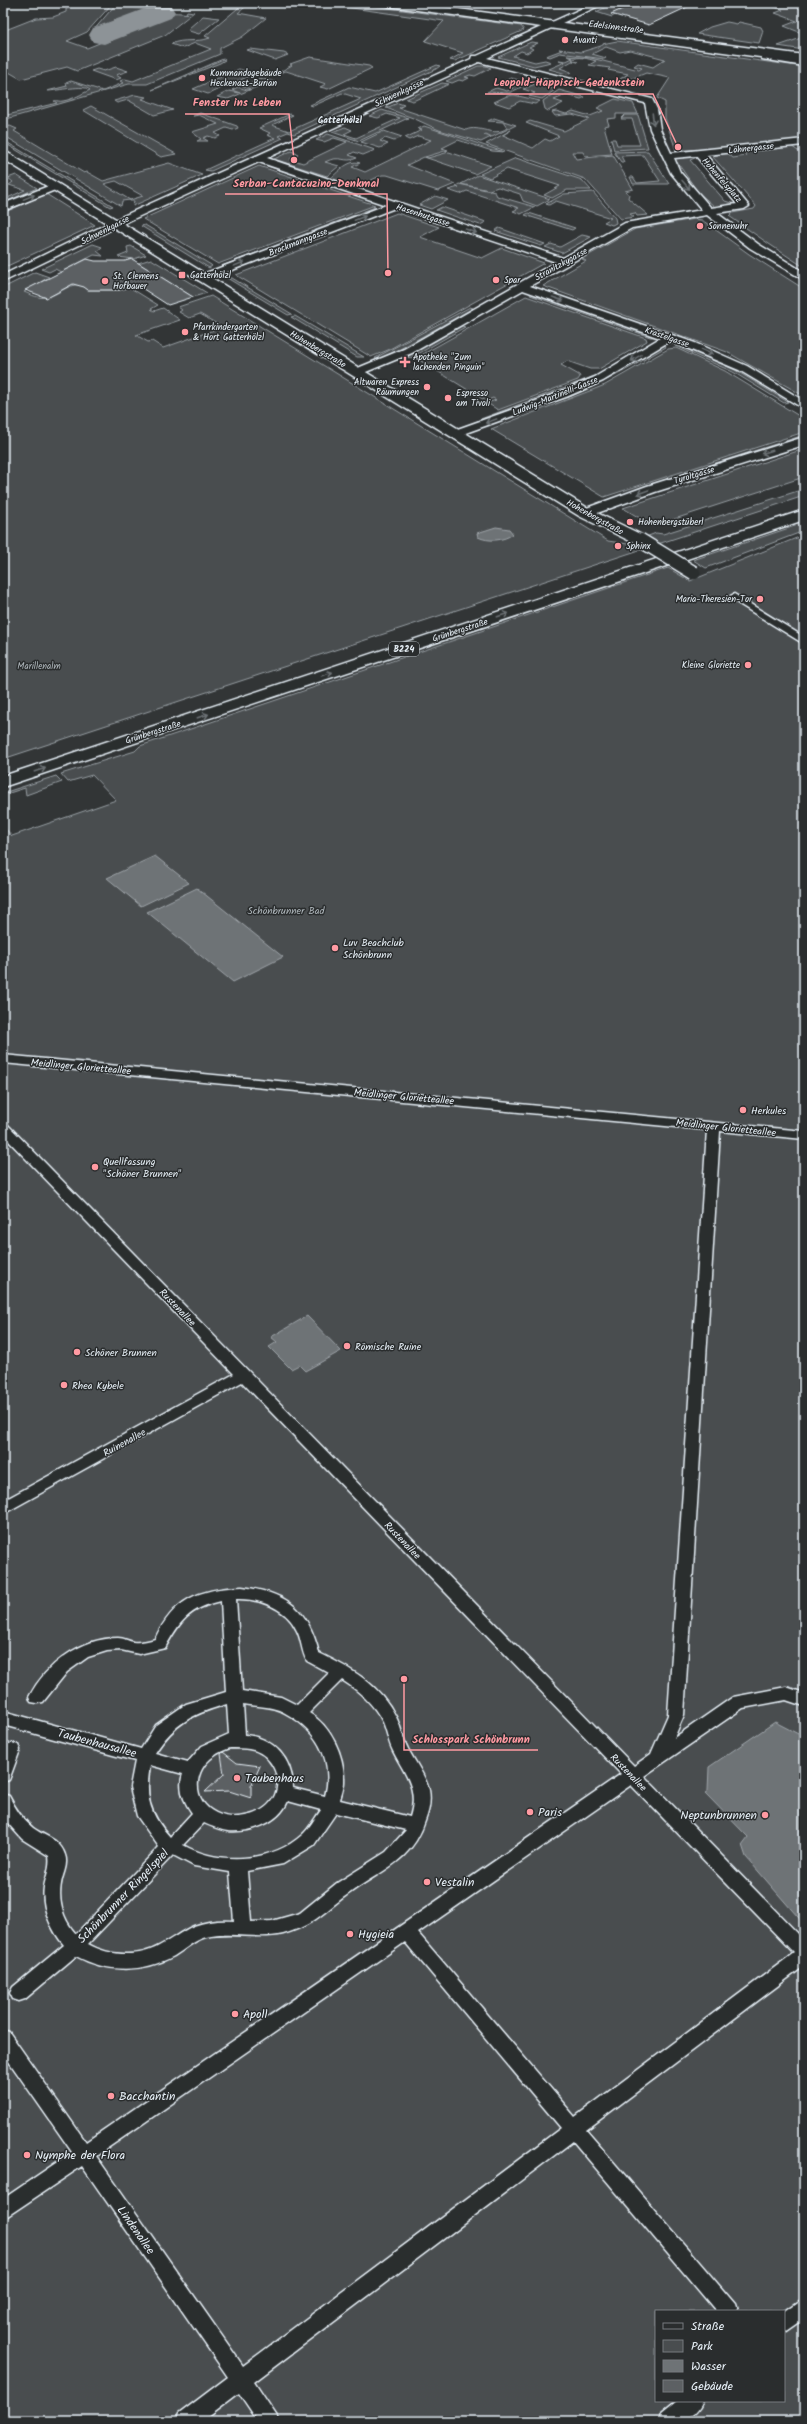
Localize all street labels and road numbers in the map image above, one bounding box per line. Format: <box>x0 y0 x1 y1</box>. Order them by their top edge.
street label: Edelsinnstraße <box>588 17 644 38</box>
street label: Schwenkgasse <box>372 75 426 111</box>
street label: Löhnergasse <box>727 139 775 158</box>
street label: Hohenfelsplatz <box>698 154 745 206</box>
street label: Hasenhutgasse <box>394 200 452 231</box>
street label: Schwenkgasse <box>78 212 132 249</box>
street label: Brockmanngasse <box>266 224 330 261</box>
street label: Stranitzkygasse <box>532 244 590 285</box>
street label: Krastelgasse <box>643 323 691 352</box>
street label: Hohenbergstraße <box>287 327 349 372</box>
street label: Ludwig-Martinelli-Gasse <box>510 372 600 421</box>
street label: Tyroltgasse <box>672 462 716 489</box>
street label: Hohenbergstraße <box>563 495 626 539</box>
street label: Grünbergstraße <box>431 614 490 646</box>
road number: B224 <box>389 642 419 656</box>
street label: Grünbergstraße <box>124 716 183 748</box>
street label: Meidlinger Glorietteallee <box>30 1055 132 1079</box>
street label: Meidlinger Glorietteallee <box>353 1085 455 1109</box>
street label: Meidlinger Glorietteallee <box>675 1115 777 1141</box>
street label: Rustenallee <box>155 1285 200 1331</box>
street label: Ruinenallee <box>100 1424 149 1461</box>
street label: Rustenallee <box>380 1518 425 1564</box>
street label: Taubenhausallee <box>55 1724 139 1763</box>
street label: Rustenallee <box>606 1750 651 1796</box>
street label: Schönbrunner Ringelspiel <box>73 1845 174 1948</box>
street label: Lindenallee <box>112 2202 160 2259</box>

